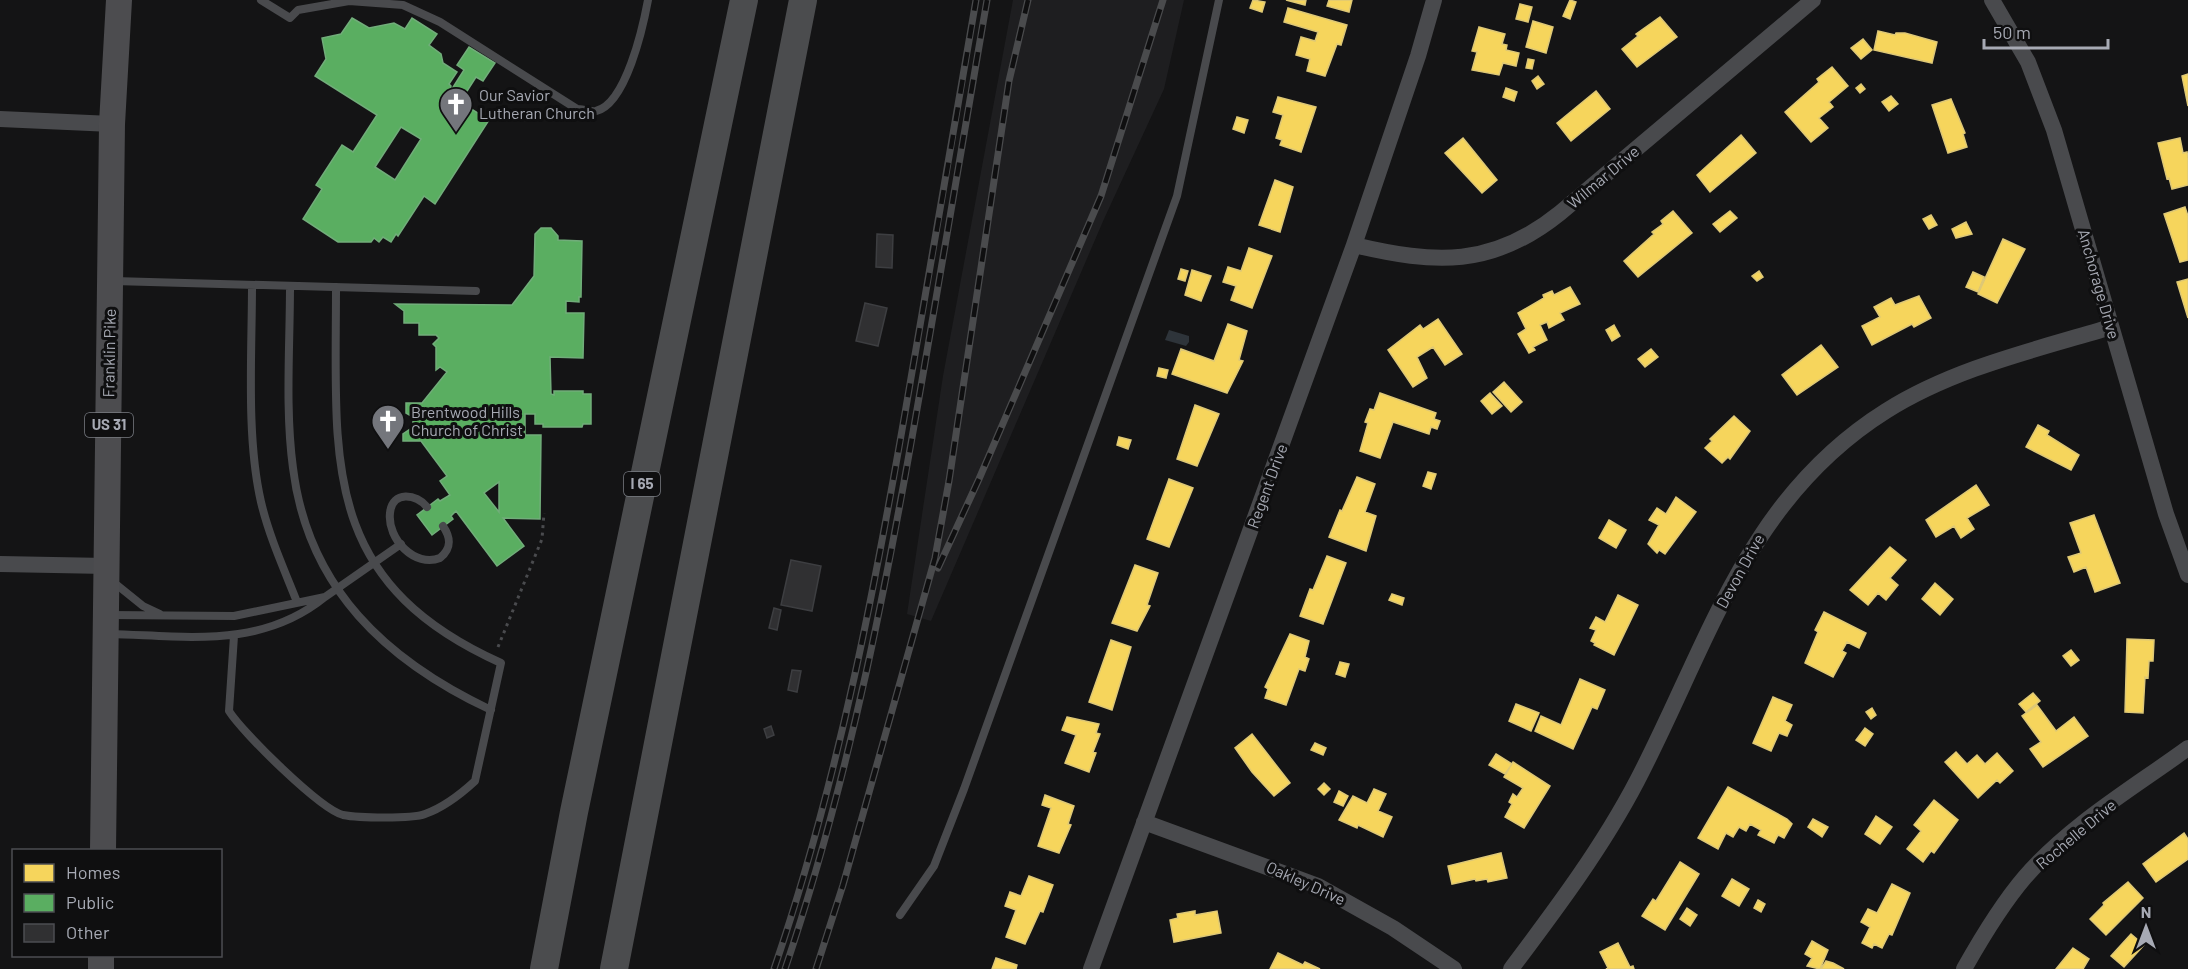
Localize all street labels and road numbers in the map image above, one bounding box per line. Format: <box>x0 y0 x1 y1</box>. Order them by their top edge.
street label: Wilmar Drive <box>1563 141 1642 212</box>
street label: Anchorage Drive <box>2075 227 2124 341</box>
street label: Franklin Pike <box>98 308 119 398</box>
road number: US 31 <box>85 413 133 437</box>
street label: Regent Drive <box>1242 441 1291 531</box>
road number: I 65 <box>624 472 660 496</box>
street label: Devon Drive <box>1711 530 1768 611</box>
street label: Rochelle Drive <box>2032 795 2120 873</box>
street label: Oakley Drive <box>1264 857 1349 908</box>

